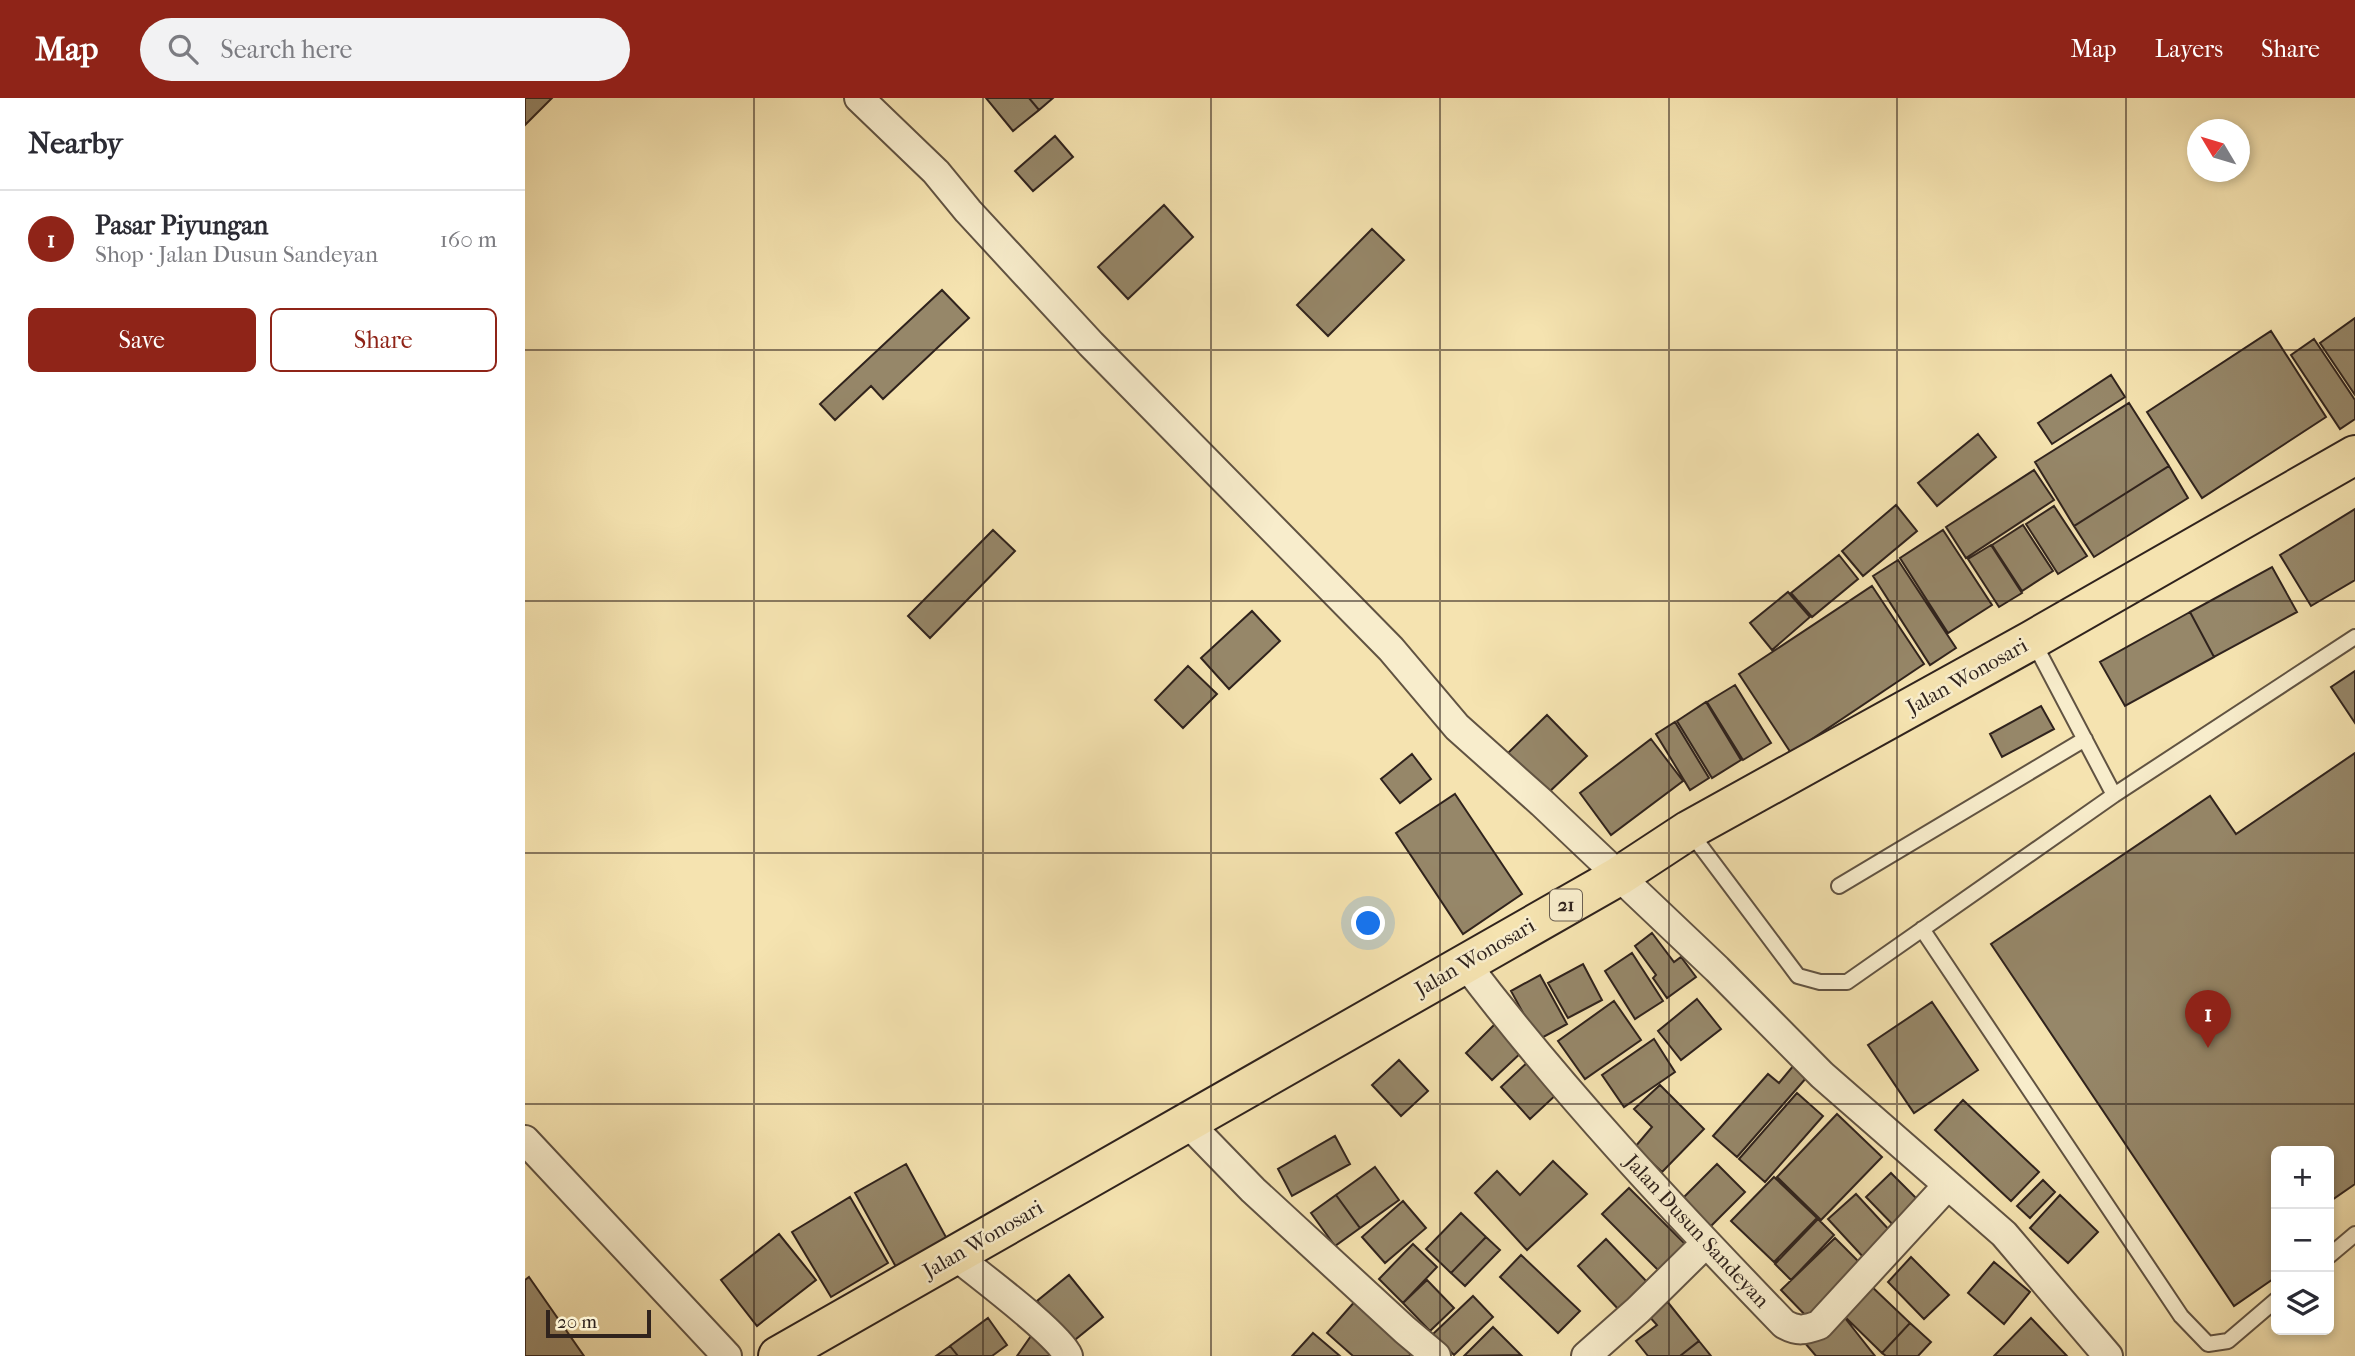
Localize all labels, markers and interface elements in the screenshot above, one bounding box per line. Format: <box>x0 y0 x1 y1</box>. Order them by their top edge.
search box <box>140 18 630 81</box>
text: Map <box>35 30 98 69</box>
icon: search <box>164 30 202 68</box>
text: Search here <box>220 34 352 65</box>
text: Map <box>2071 35 2117 63</box>
text: Layers <box>2155 35 2223 63</box>
text: Share <box>2261 35 2320 63</box>
north arrow <box>2187 119 2250 182</box>
text: Nearby <box>28 126 123 161</box>
text: Pasar Piyungan <box>95 210 268 241</box>
text: 1 <box>47 226 55 253</box>
text: 160 m <box>440 226 497 253</box>
text: Shop · Jalan Dusun Sandeyan <box>95 241 378 268</box>
button: Save <box>28 308 256 372</box>
button: Share <box>270 308 497 372</box>
street label: Jalan Wonosari <box>1901 633 2032 720</box>
road number: 21 <box>1550 890 1582 920</box>
your location <box>1351 906 1385 940</box>
street label: Jalan Wonosari <box>1409 913 1539 1002</box>
pin: 1 <box>2185 990 2231 1048</box>
map controls <box>2271 1146 2334 1335</box>
button: + <box>2271 1146 2334 1209</box>
street label: Jalan Dusun Sandeyan <box>1618 1148 1774 1313</box>
street label: Jalan Wonosari <box>917 1195 1047 1284</box>
button: − <box>2271 1209 2334 1272</box>
button: layers <box>2271 1272 2334 1335</box>
scale bar <box>546 1307 651 1339</box>
text: 20 m <box>557 1311 597 1333</box>

